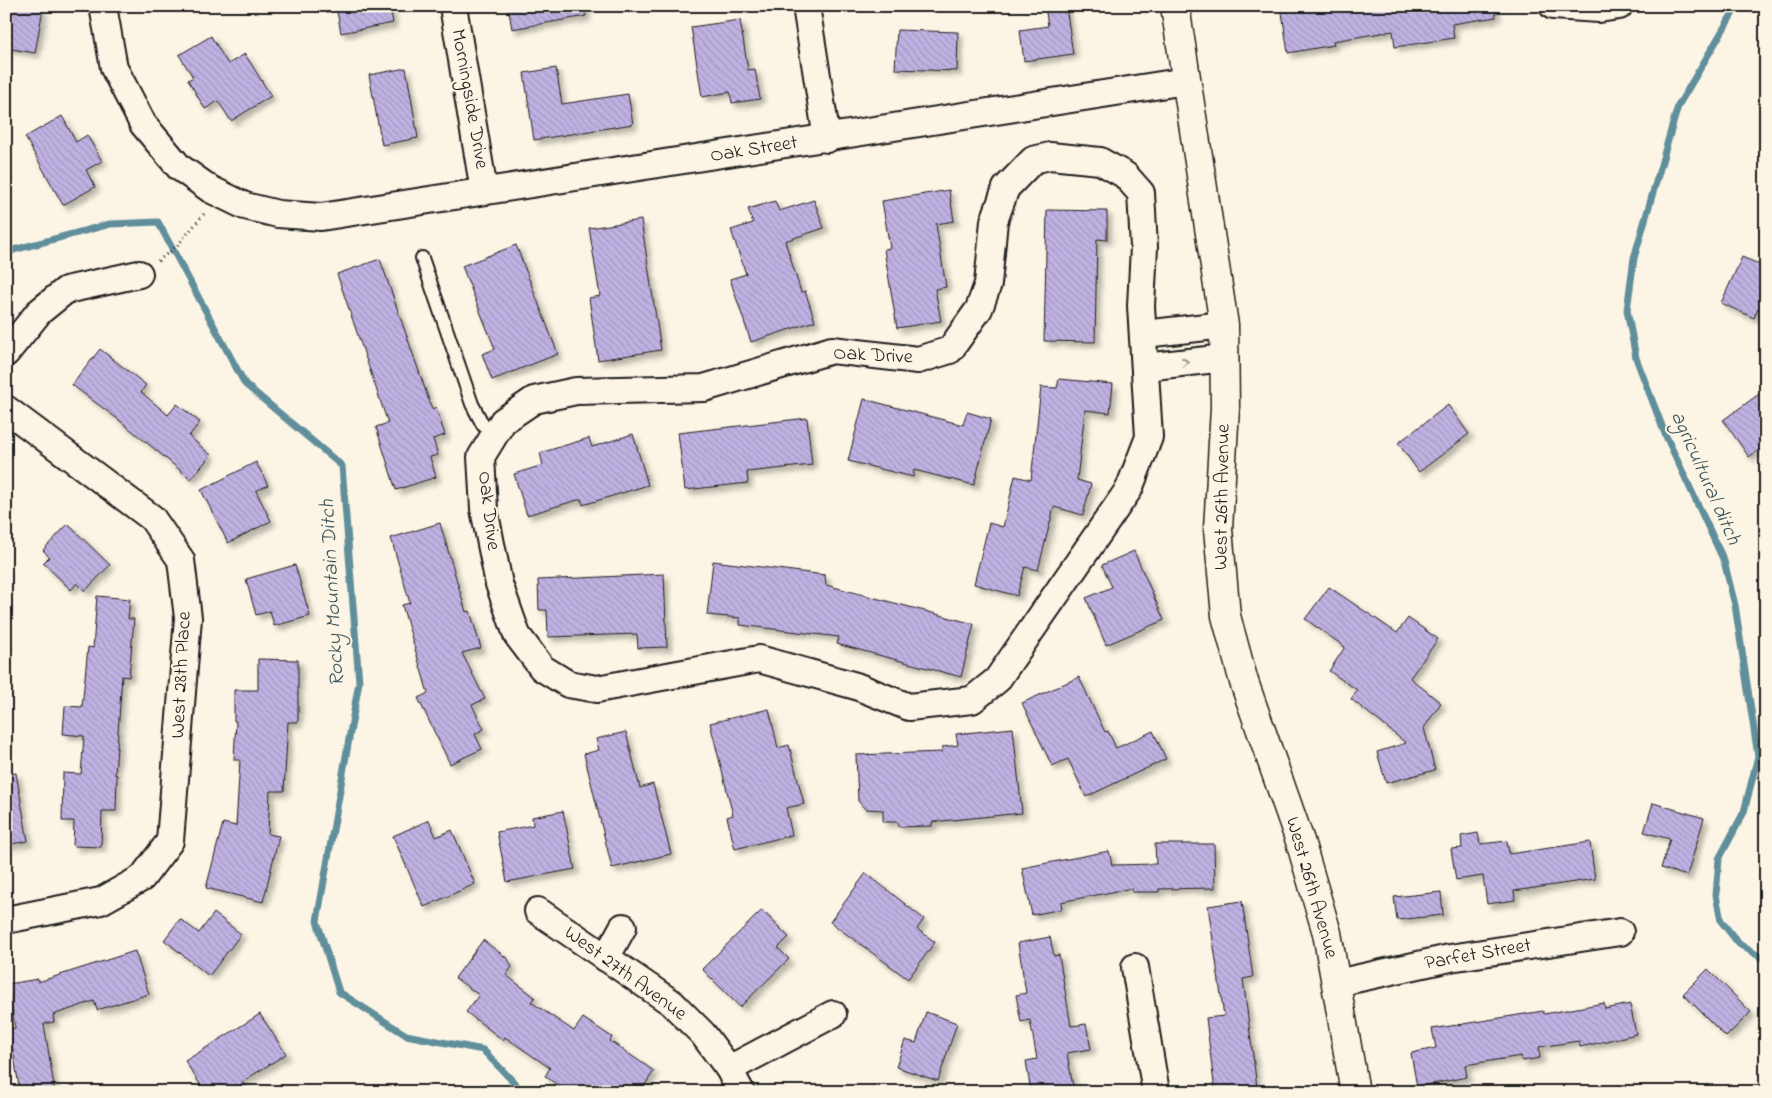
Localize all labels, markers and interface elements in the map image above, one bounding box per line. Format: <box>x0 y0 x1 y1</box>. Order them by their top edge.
street label: Morningside Drive <box>441 27 496 172</box>
street label: Oak Street <box>708 129 800 171</box>
street label: Oak Drive <box>833 339 913 373</box>
one-way arrow <box>1181 357 1189 368</box>
water label: agricultural ditch <box>1661 406 1748 551</box>
street label: West 26th Avenue <box>1207 424 1239 570</box>
street label: Oak Drive <box>469 470 507 552</box>
water label: Rocky Mountain Ditch <box>313 498 353 687</box>
street label: West 28th Place <box>164 611 200 739</box>
street label: West 26th Avenue <box>1277 814 1345 962</box>
street label: West 27th Avenue <box>558 919 692 1029</box>
street label: Parfet Street <box>1422 931 1534 979</box>

